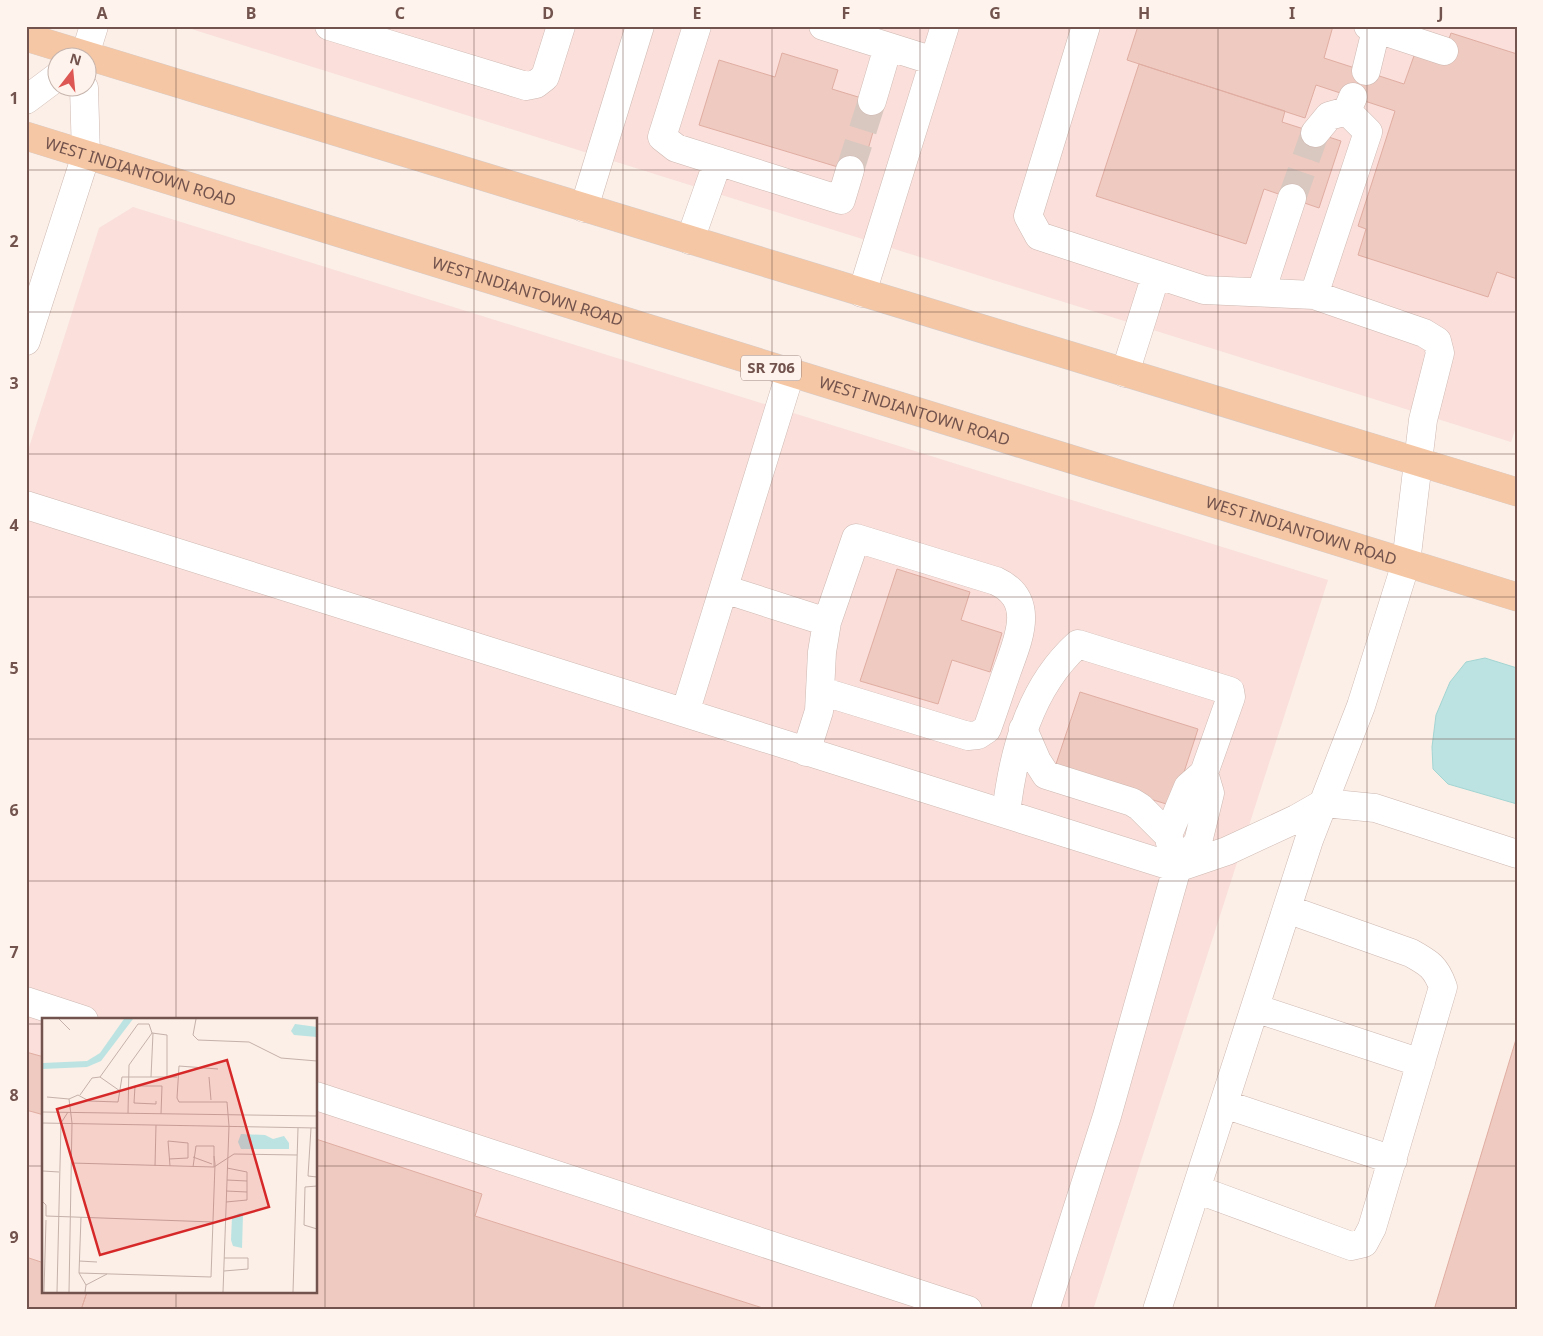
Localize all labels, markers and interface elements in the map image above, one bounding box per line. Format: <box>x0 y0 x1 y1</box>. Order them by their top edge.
text: A <box>96 2 108 24</box>
text: B <box>246 2 256 24</box>
text: C <box>395 2 405 24</box>
text: D <box>542 2 554 24</box>
text: E <box>693 2 702 24</box>
text: F <box>842 2 850 24</box>
text: G <box>989 2 1001 24</box>
text: H <box>1138 2 1150 24</box>
text: I <box>1289 2 1295 24</box>
text: J <box>1436 2 1444 24</box>
north arrow <box>48 48 98 98</box>
text: N <box>68 48 84 70</box>
text: 1 <box>9 87 19 109</box>
street label: WEST INDIANTOWN ROAD <box>42 132 239 211</box>
text: 2 <box>9 230 19 252</box>
street label: WEST INDIANTOWN ROAD <box>429 251 626 331</box>
road number: SR 706 <box>741 356 801 380</box>
street label: WEST INDIANTOWN ROAD <box>816 371 1013 451</box>
text: 3 <box>9 372 19 394</box>
street label: WEST INDIANTOWN ROAD <box>1203 490 1400 570</box>
text: 4 <box>9 514 19 536</box>
text: 5 <box>9 657 19 679</box>
text: 6 <box>9 799 19 821</box>
text: 7 <box>9 941 19 963</box>
inset map <box>42 1018 318 1294</box>
text: 8 <box>9 1084 19 1106</box>
text: 9 <box>9 1226 19 1248</box>

